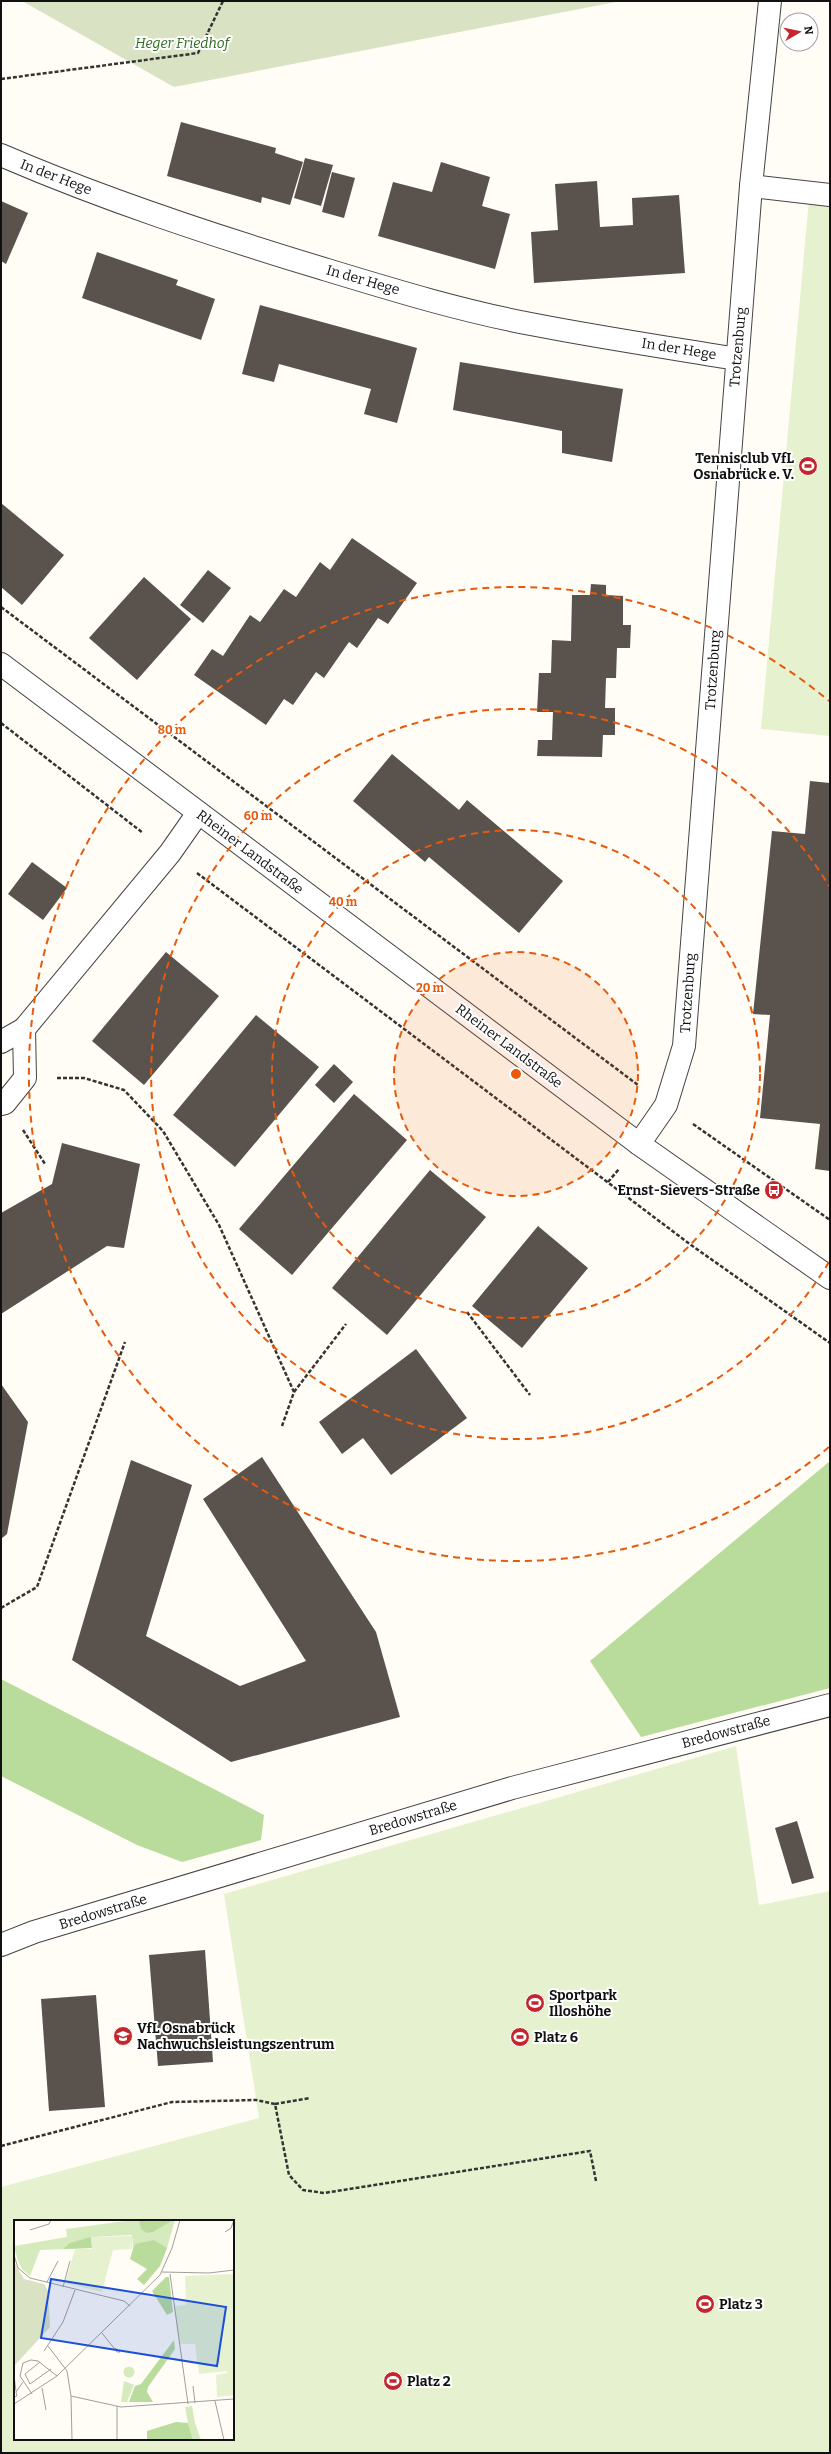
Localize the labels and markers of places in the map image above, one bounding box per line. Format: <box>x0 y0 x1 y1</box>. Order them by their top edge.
place label: Tennisclub VfL Osnabrück e. V. <box>693 450 794 483</box>
sports icon: Tennisclub VfL Osnabrück e. V. <box>797 455 819 477</box>
centre of rings <box>509 1067 523 1081</box>
bus stop icon: Ernst-Sievers-Straße <box>763 1179 785 1201</box>
place label: Ernst-Sievers-Straße <box>617 1182 760 1199</box>
place label: Sportpark Illoshöhe <box>549 1987 617 2020</box>
sports icon: Sportpark Illoshöhe <box>524 1992 546 2014</box>
place label: VfL Osnabrück Nachwuchsleistungszentrum <box>137 2020 335 2053</box>
school or university icon: VfL Osnabrück Nachwuchsleistungszentrum <box>112 2025 134 2047</box>
sports icon: Platz 6 <box>509 2026 531 2048</box>
place label: Platz 6 <box>534 2029 578 2046</box>
sports icon: Platz 3 <box>694 2293 716 2315</box>
place label: Platz 3 <box>719 2296 763 2313</box>
sports icon: Platz 2 <box>382 2370 404 2392</box>
place label: Platz 2 <box>407 2373 451 2390</box>

